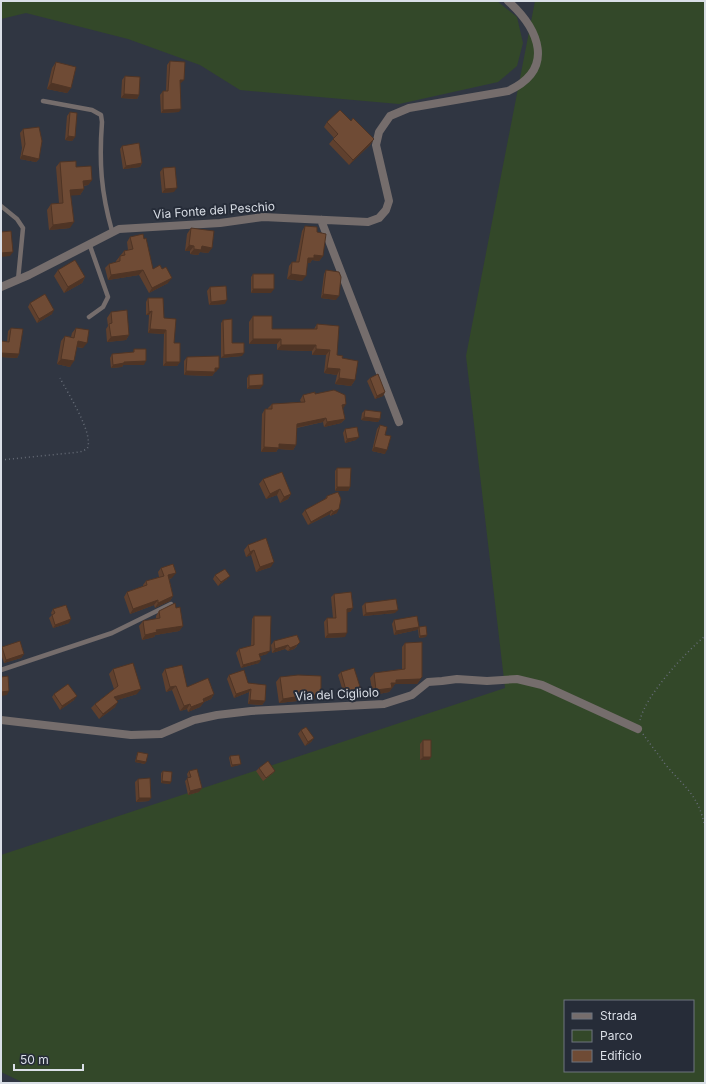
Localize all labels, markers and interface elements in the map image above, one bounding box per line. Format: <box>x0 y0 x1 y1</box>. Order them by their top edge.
street label: Via Fonte del Peschio <box>153 198 275 222</box>
street label: Via del Cigliolo <box>295 684 379 704</box>
legend <box>564 1000 694 1072</box>
text: Strada <box>600 1008 637 1023</box>
text: Parco <box>600 1028 633 1043</box>
scale bar <box>14 1046 83 1072</box>
text: Edificio <box>600 1048 642 1063</box>
text: 50 m <box>20 1052 49 1067</box>

